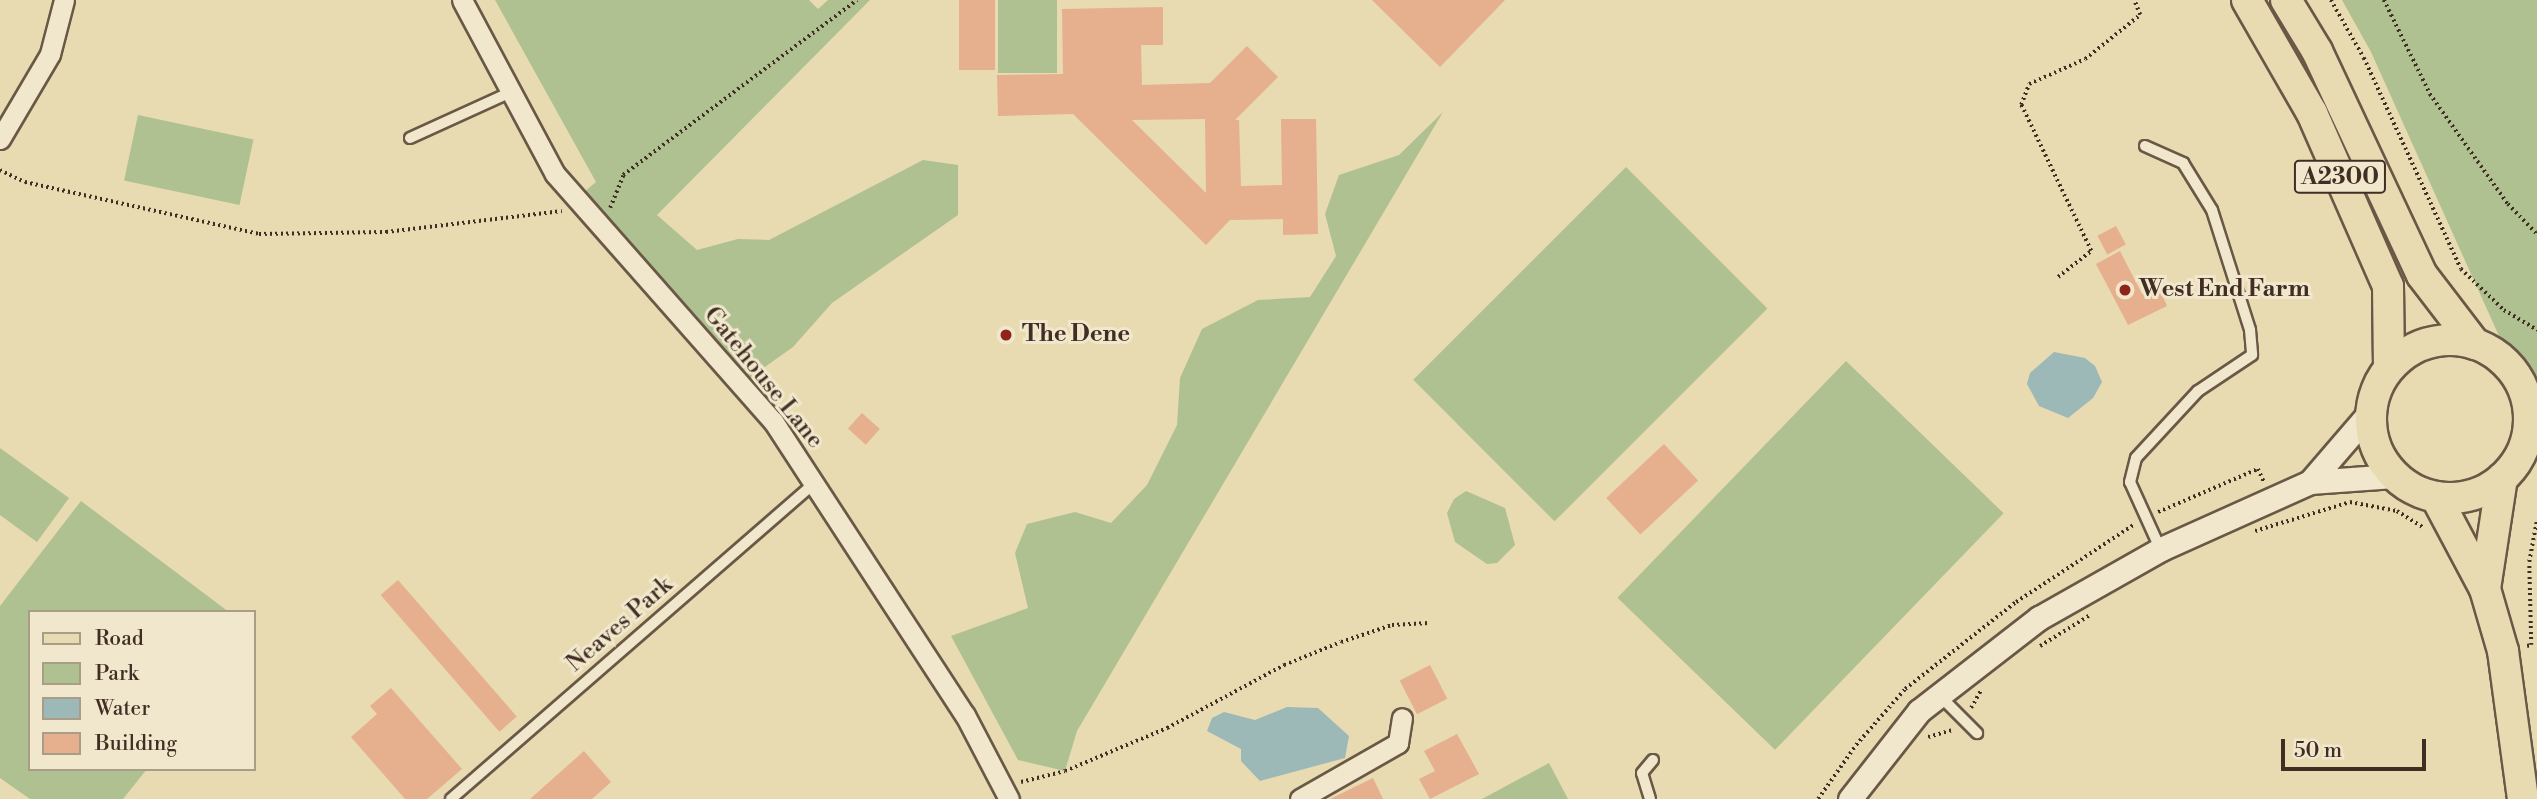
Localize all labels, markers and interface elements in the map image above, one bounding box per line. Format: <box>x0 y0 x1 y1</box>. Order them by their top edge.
road number: A2300 <box>2293 158 2387 196</box>
place label: West End Farm <box>2139 276 2310 304</box>
marker: West End Farm <box>2117 282 2133 298</box>
street label: Gatehouse Lane <box>697 301 829 455</box>
place label: The Dene <box>1022 321 1130 349</box>
marker: The Dene <box>996 325 1016 345</box>
street label: Neaves Park <box>561 571 679 679</box>
legend <box>28 610 256 771</box>
text: Road <box>95 626 144 652</box>
text: Park <box>95 661 139 687</box>
text: Water <box>95 696 150 722</box>
scale bar <box>2285 726 2430 770</box>
text: Building <box>95 731 177 757</box>
text: 50 m <box>2294 738 2342 764</box>

